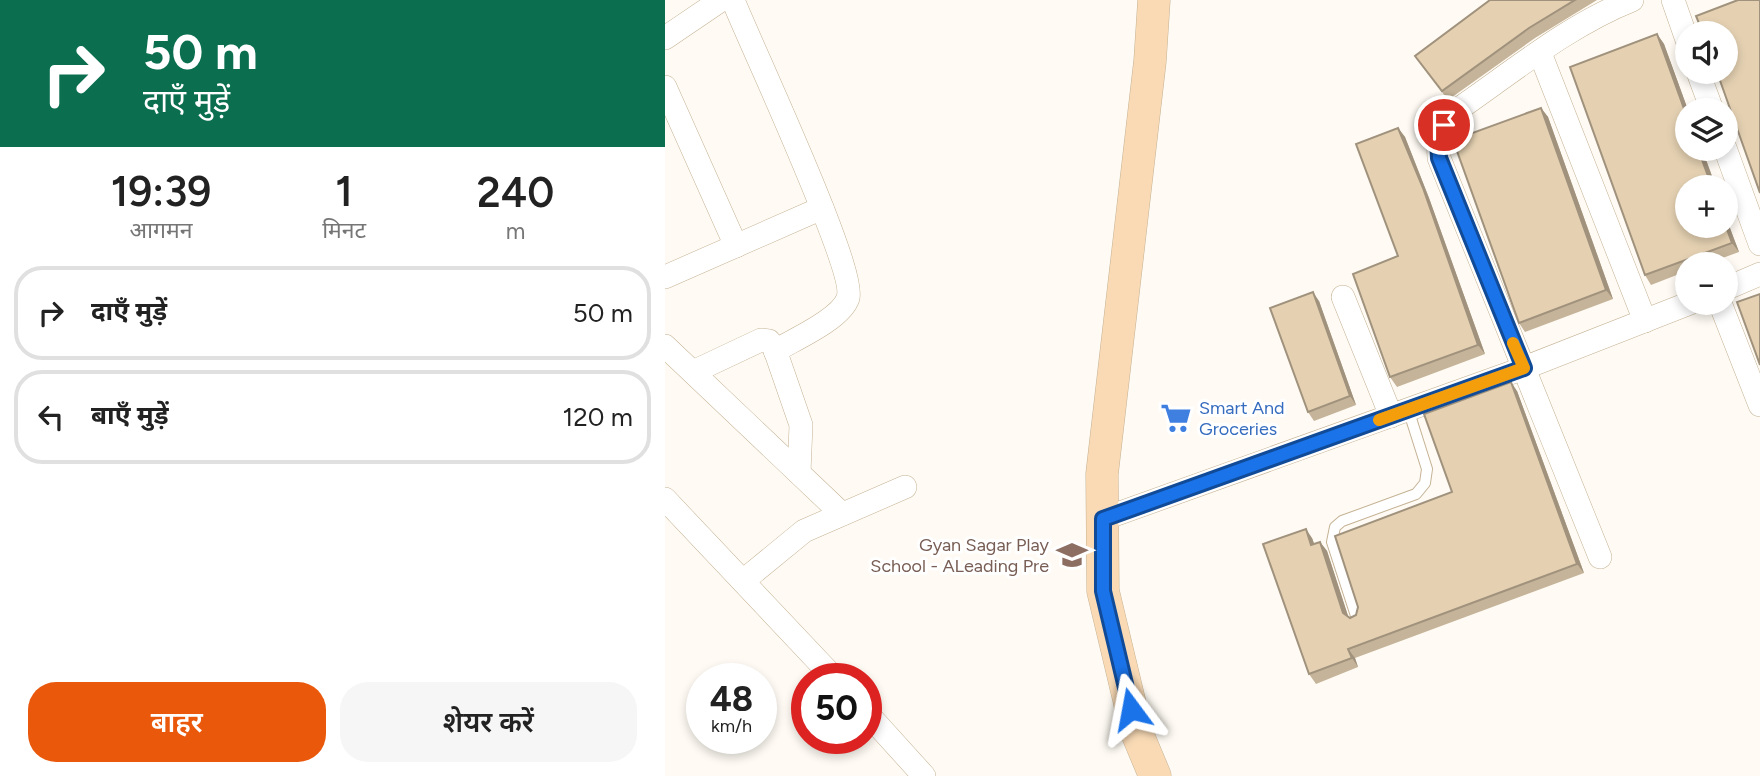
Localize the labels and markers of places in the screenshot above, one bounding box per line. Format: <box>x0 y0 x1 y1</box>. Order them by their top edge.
pin <box>1414 95 1474 155</box>
place label: Smart And Groceries <box>1199 397 1285 440</box>
supermarket icon: Smart And Groceries <box>1159 401 1193 435</box>
place label: Gyan Sagar Play School - ALeading Pre <box>870 534 1050 577</box>
school or university icon: Gyan Sagar Play School - ALeading Pre <box>1055 538 1089 572</box>

